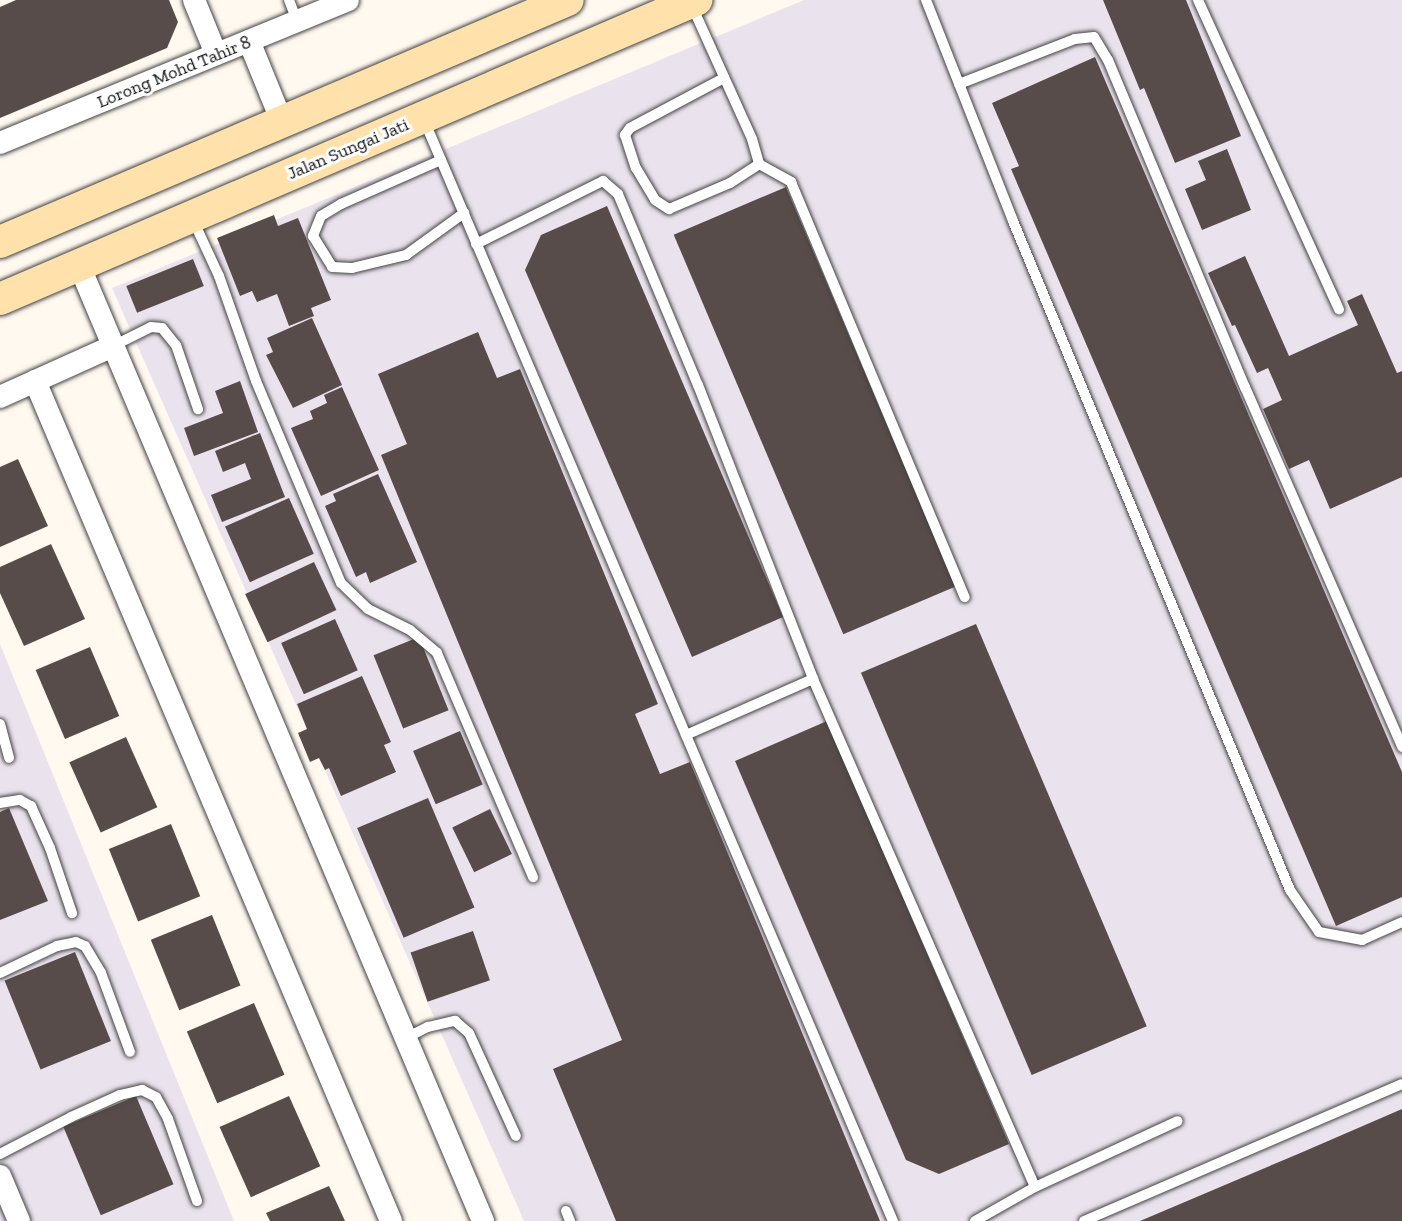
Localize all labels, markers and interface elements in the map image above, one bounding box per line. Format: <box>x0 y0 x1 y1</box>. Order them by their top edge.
street label: Lorong Mohd Tahir 8 <box>94 31 254 113</box>
street label: Jalan Sungai Jati <box>284 114 412 184</box>

